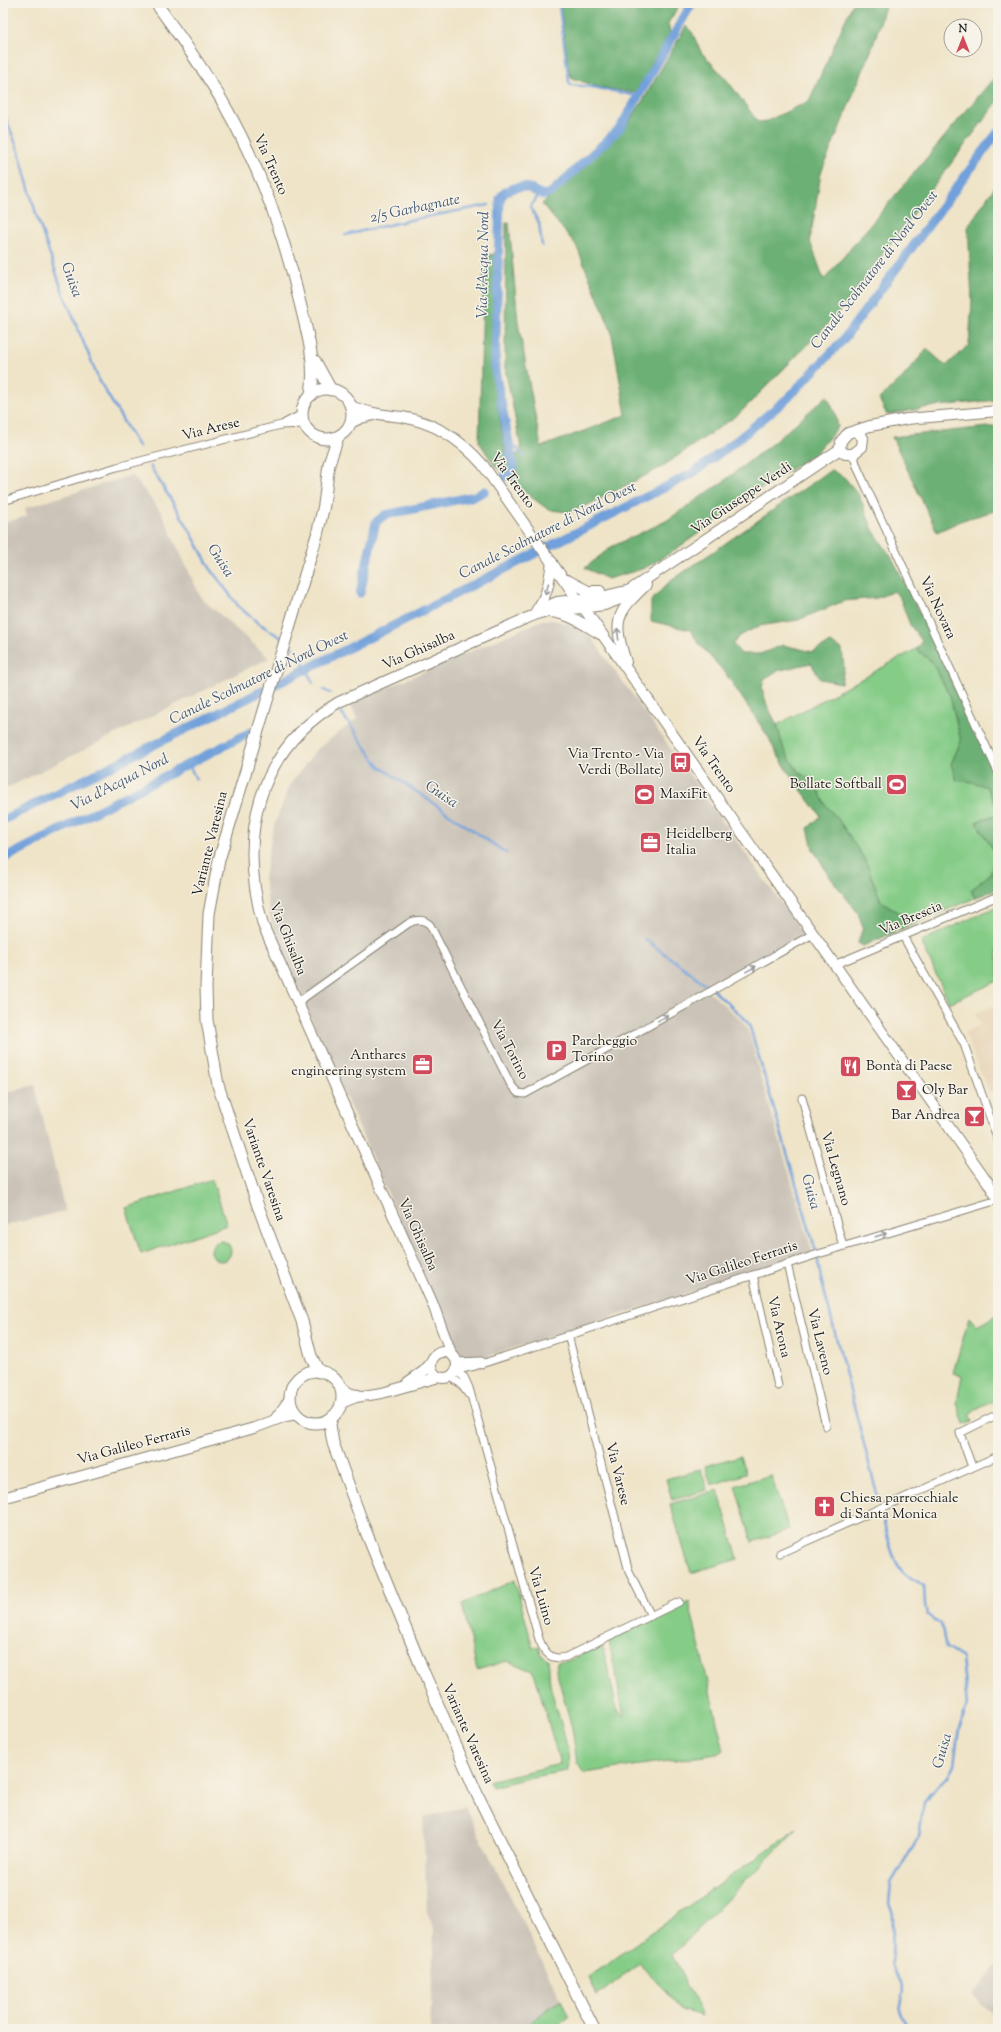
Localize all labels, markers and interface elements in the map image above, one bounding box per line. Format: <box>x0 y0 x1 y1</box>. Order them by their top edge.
north arrow <box>943 18 983 58</box>
text: N <box>958 21 968 37</box>
street label: Via Trento <box>248 131 292 199</box>
water label: Canale Scolmatore di Nord Ovest <box>806 186 944 354</box>
water label: 2/5 Garbagnate <box>368 189 462 229</box>
water label: Via d'Acqua Nord <box>473 211 495 319</box>
water label: Guisa <box>55 260 87 301</box>
street label: Via Arese <box>180 413 242 447</box>
street label: Via Trento <box>485 449 539 513</box>
street label: Via Giuseppe Verdi <box>688 458 796 540</box>
water label: Canale Scolmatore di Nord Ovest <box>456 477 641 585</box>
water label: Guisa <box>201 540 239 582</box>
street label: Via Novara <box>914 573 961 643</box>
one-way arrow <box>543 582 551 595</box>
water label: Canale Scolmatore di Nord Ovest <box>166 625 352 731</box>
street label: Via Ghisalba <box>379 626 459 676</box>
one-way arrow <box>615 628 622 641</box>
street label: Via Trento <box>686 733 740 798</box>
place label: Via Trento - Via Verdi (Bollate) <box>568 745 665 781</box>
water label: Via d'Acqua Nord <box>68 749 173 817</box>
bus stop icon: Via Trento - Via Verdi (Bollate) <box>667 750 693 776</box>
sports icon: Bollate Softball <box>884 772 910 798</box>
place label: Bollate Softball <box>790 775 882 795</box>
water label: Guisa <box>420 776 462 814</box>
sports icon: MaxiFit <box>632 782 658 808</box>
place label: MaxiFit <box>660 785 707 805</box>
street label: Variante Varesina <box>188 789 234 899</box>
place label: Heidelberg Italia <box>666 825 732 861</box>
office icon: Heidelberg Italia <box>637 830 663 856</box>
street label: Via Brescia <box>876 897 946 941</box>
street label: Via Ghisalba <box>263 899 311 979</box>
one-way arrow <box>745 964 757 972</box>
one-way arrow <box>657 1014 669 1022</box>
street label: Via Torino <box>485 1017 533 1084</box>
place label: Parcheggio Torino <box>572 1032 638 1068</box>
parking icon: Parcheggio Torino <box>544 1037 570 1063</box>
place label: Anthares engineering system <box>291 1046 406 1082</box>
office icon: Anthares engineering system <box>409 1051 435 1077</box>
restaurant icon: Bontà di Paese <box>837 1054 863 1080</box>
place label: Bontà di Paese <box>866 1057 952 1077</box>
bar icon: Oly Bar <box>893 1078 919 1104</box>
place label: Oly Bar <box>922 1081 969 1101</box>
bar icon: Bar Andrea <box>962 1103 988 1129</box>
place label: Bar Andrea <box>891 1106 961 1126</box>
street label: Variante Varesina <box>236 1116 290 1225</box>
street label: Via Legnano <box>815 1130 855 1209</box>
water label: Guisa <box>795 1172 825 1212</box>
street label: Via Ghisalba <box>392 1195 442 1275</box>
one-way arrow <box>874 1231 887 1238</box>
street label: Via Galileo Ferraris <box>684 1237 800 1291</box>
street label: Via Arona <box>761 1294 795 1360</box>
street label: Via Laveno <box>801 1307 837 1378</box>
street label: Via Galileo Ferraris <box>75 1421 193 1471</box>
street label: Via Varese <box>600 1440 634 1508</box>
place label: Chiesa parrocchiale di Santa Monica <box>840 1489 959 1525</box>
church icon: Chiesa parrocchiale di Santa Monica <box>812 1494 838 1520</box>
street label: Via Luino <box>522 1564 558 1628</box>
street label: Variante Varesina <box>436 1681 498 1788</box>
water label: Guisa <box>928 1731 958 1771</box>

